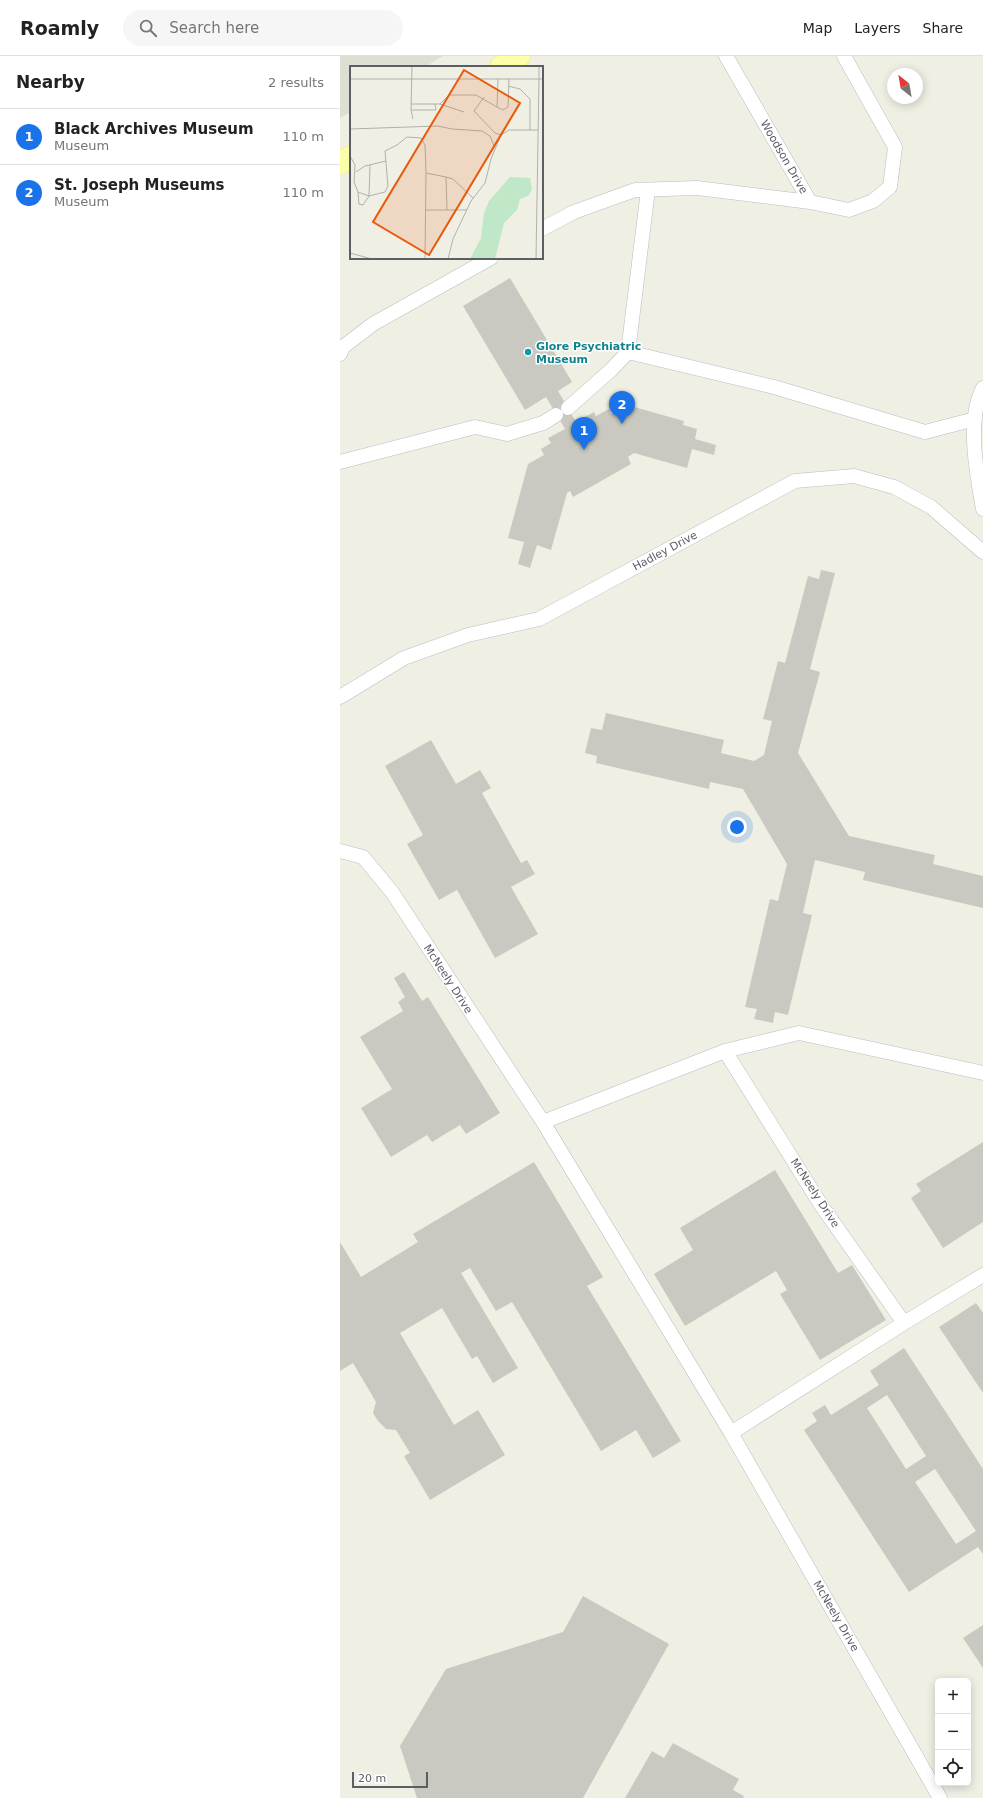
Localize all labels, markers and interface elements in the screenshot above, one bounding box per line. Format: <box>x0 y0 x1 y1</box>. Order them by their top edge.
search box <box>123 10 403 46</box>
text: Roamly <box>20 17 99 39</box>
icon: search <box>137 17 159 39</box>
text: Search here <box>169 19 259 37</box>
text: Map <box>803 20 832 36</box>
text: Layers <box>854 20 901 36</box>
text: Share <box>923 20 963 36</box>
inset map <box>350 66 543 259</box>
north arrow <box>887 68 923 104</box>
text: Nearby <box>16 72 85 92</box>
text: 2 results <box>268 75 324 90</box>
street label: Woodson Drive <box>758 118 810 196</box>
text: Black Archives Museum <box>54 120 254 138</box>
text: 1 <box>24 129 34 144</box>
text: 110 m <box>282 129 324 144</box>
text: Museum <box>54 138 109 153</box>
text: St. Joseph Museums <box>54 176 224 194</box>
text: 2 <box>24 185 34 200</box>
text: 110 m <box>282 185 324 200</box>
text: Museum <box>54 194 109 209</box>
place label: Glore Psychiatric Museum <box>536 340 641 366</box>
marker: Glore Psychiatric Museum <box>523 347 533 357</box>
pin: 2 <box>609 391 635 424</box>
pin: 1 <box>571 417 597 450</box>
street label: Hadley Drive <box>631 528 700 573</box>
your location <box>727 817 747 837</box>
street label: McNeely Drive <box>421 942 475 1016</box>
street label: McNeely Drive <box>788 1156 842 1230</box>
street label: McNeely Drive <box>810 1578 862 1654</box>
map controls <box>935 1678 971 1786</box>
button: + <box>935 1678 971 1714</box>
button: − <box>935 1714 971 1750</box>
button: locate <box>935 1750 971 1786</box>
scale bar <box>352 1770 428 1789</box>
text: 20 m <box>358 1772 386 1785</box>

